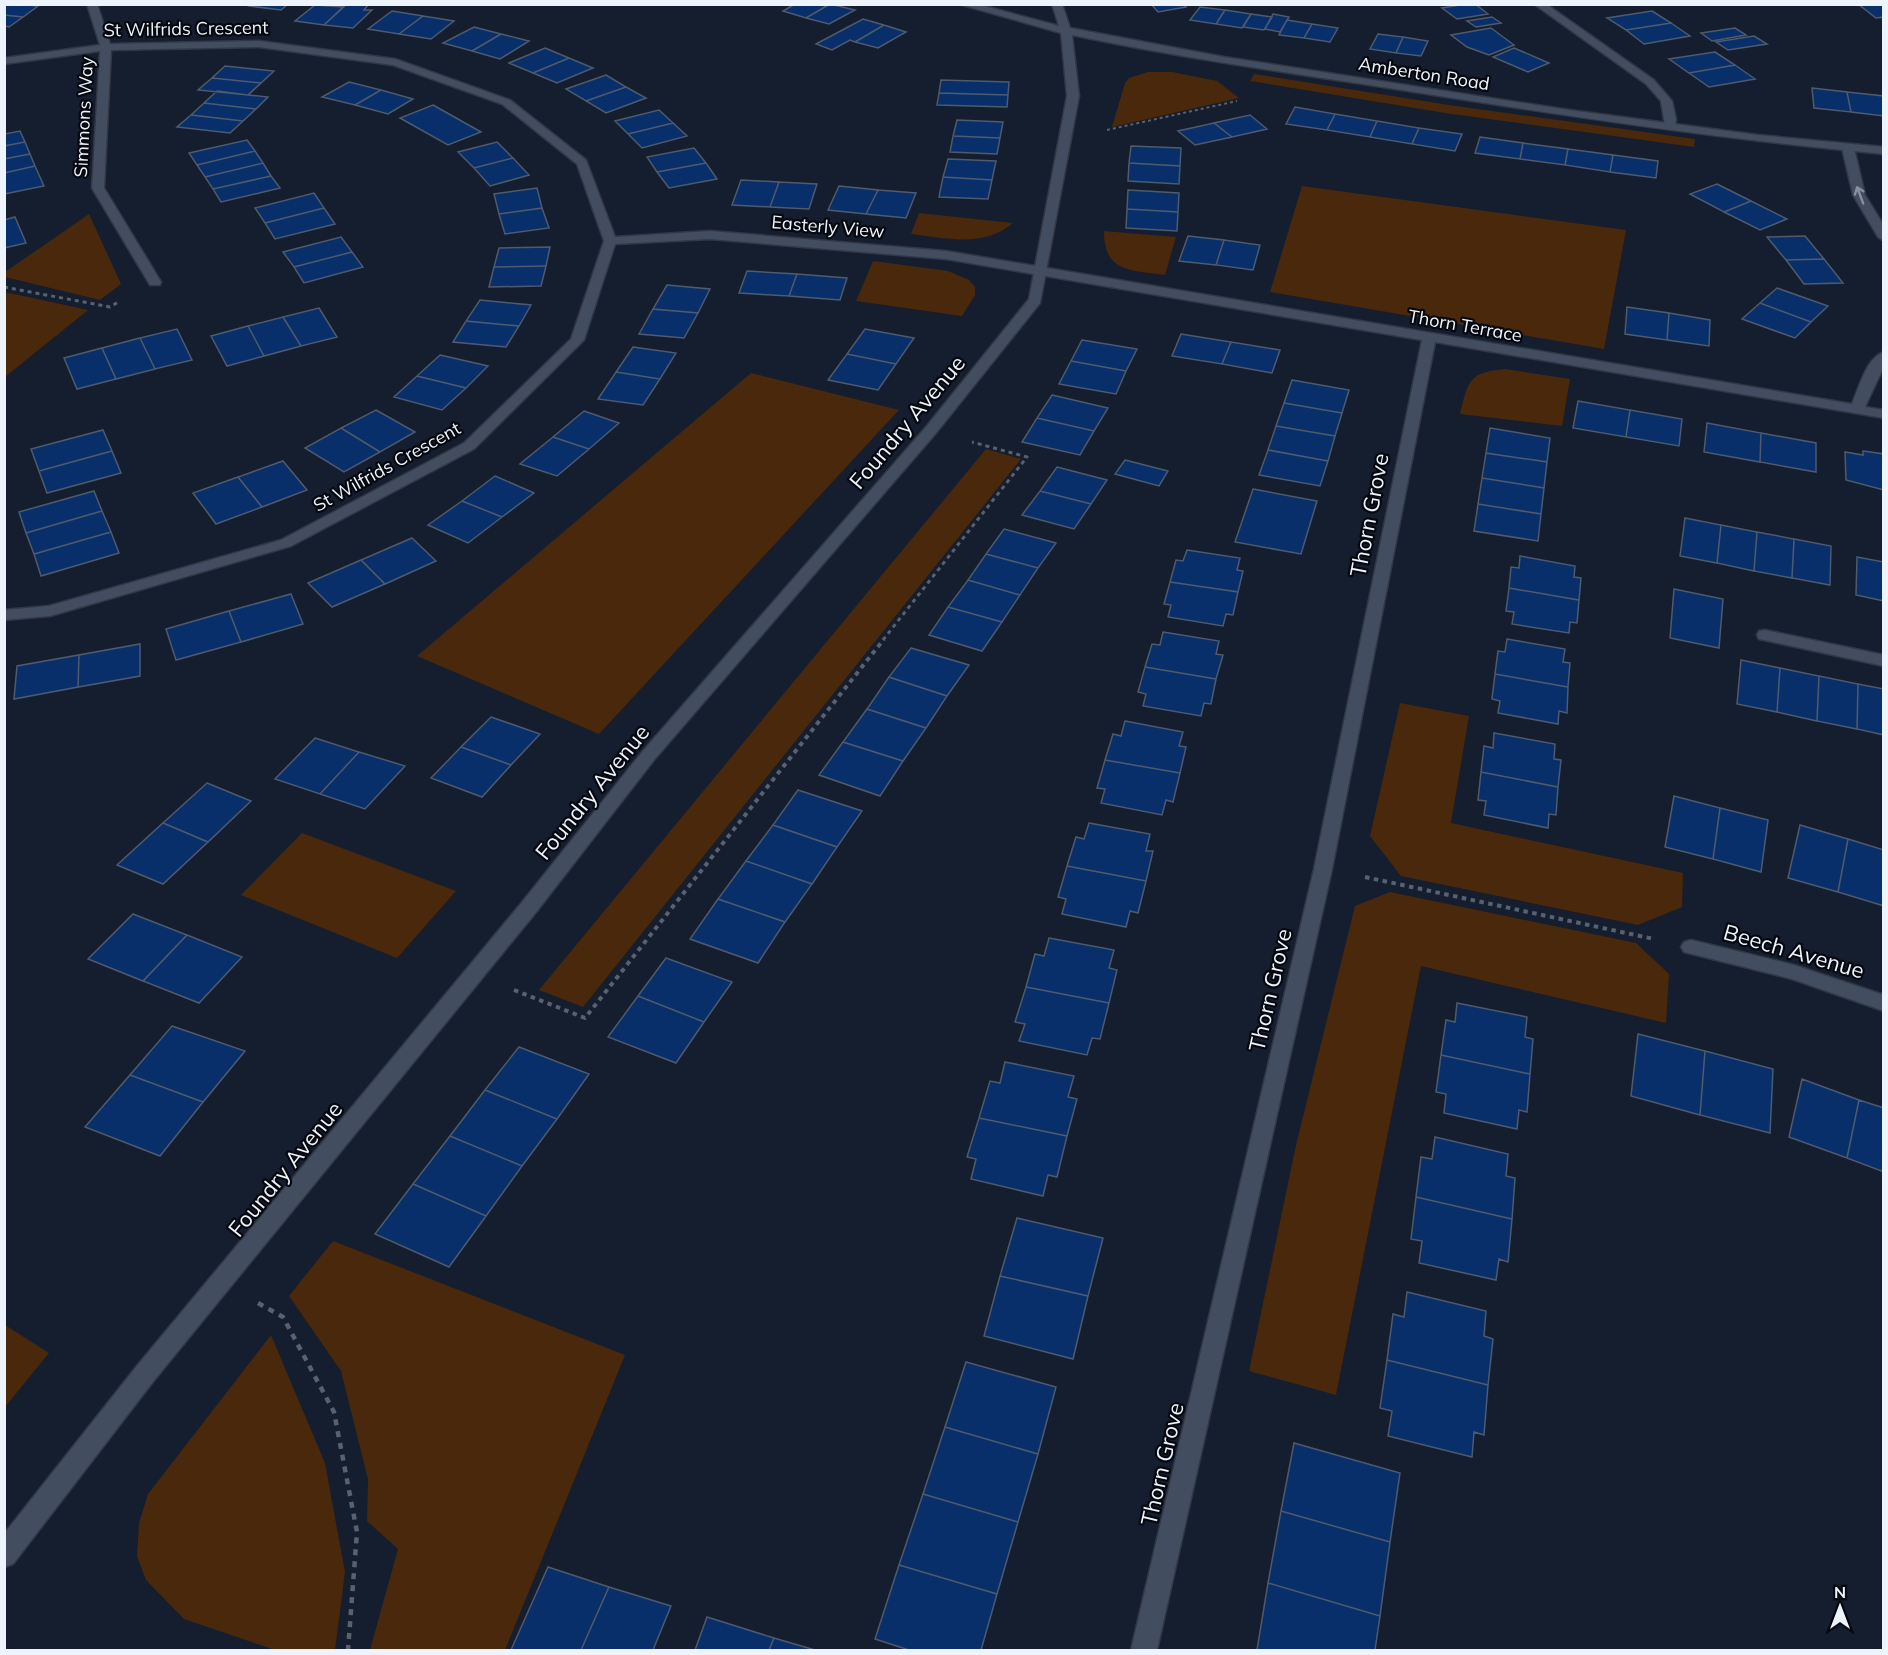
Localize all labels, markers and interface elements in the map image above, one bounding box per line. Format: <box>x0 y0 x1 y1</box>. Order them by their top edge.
street label: St Wilfrids Crescent <box>103 16 269 41</box>
street label: Amberton Road <box>1357 52 1491 95</box>
street label: Simmons Way <box>69 56 98 178</box>
one-way arrow <box>1854 186 1865 205</box>
street label: Easterly View <box>771 210 886 243</box>
street label: Thorn Terrace <box>1406 304 1524 347</box>
street label: Foundry Avenue <box>843 349 971 495</box>
street label: St Wilfrids Crescent <box>309 417 464 517</box>
street label: Thorn Grove <box>1343 451 1395 579</box>
street label: Foundry Avenue <box>529 719 655 865</box>
street label: Beech Avenue <box>1720 918 1868 984</box>
street label: Thorn Grove <box>1242 926 1298 1054</box>
street label: Foundry Avenue <box>222 1096 348 1242</box>
street label: Thorn Grove <box>1134 1400 1190 1528</box>
north arrow <box>1810 1577 1870 1637</box>
text: N <box>1834 1582 1846 1602</box>

